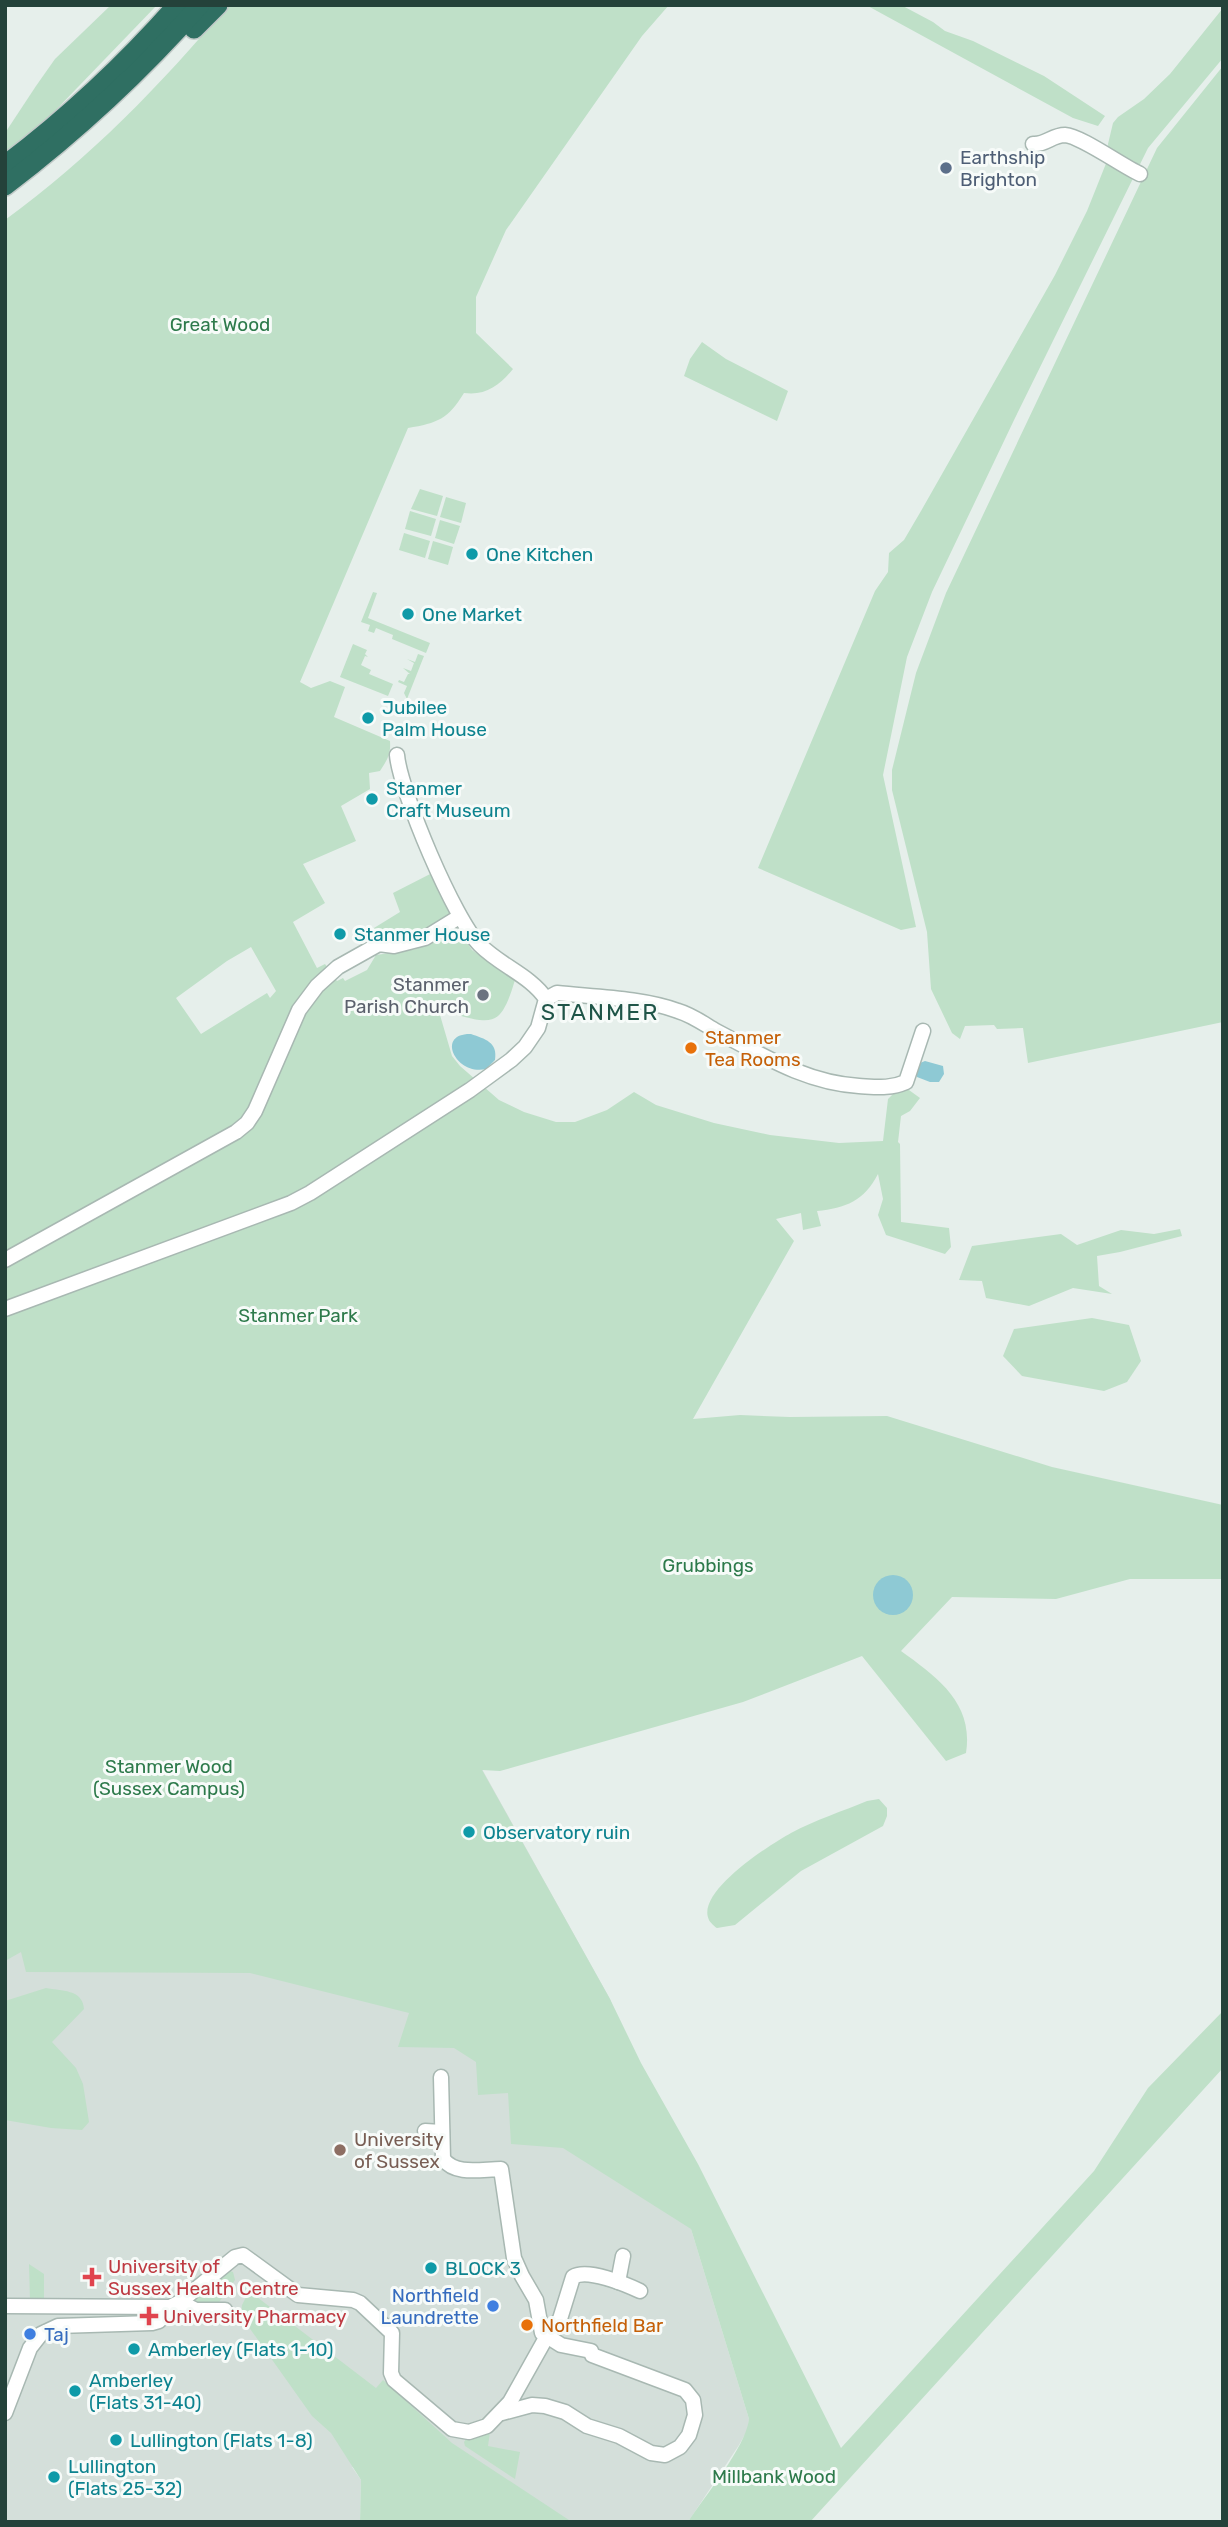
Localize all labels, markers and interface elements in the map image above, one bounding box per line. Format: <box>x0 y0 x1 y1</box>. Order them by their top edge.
place label: Earthship Brighton <box>960 146 1045 191</box>
marker: Earthship Brighton <box>938 160 954 176</box>
park label: Great Wood <box>170 313 270 336</box>
place label: One Kitchen <box>486 543 593 566</box>
marker: One Kitchen <box>464 546 480 562</box>
place label: One Market <box>422 603 522 626</box>
marker: One Market <box>400 606 416 622</box>
place label: Jubilee Palm House <box>382 696 487 741</box>
marker: Jubilee Palm House <box>360 710 376 726</box>
place label: Stanmer Craft Museum <box>386 777 511 822</box>
marker: Stanmer Craft Museum <box>364 791 380 807</box>
place label: Stanmer House <box>354 923 490 946</box>
marker: Stanmer House <box>332 926 348 942</box>
place label: Stanmer Parish Church <box>344 973 470 1018</box>
marker: Stanmer Parish Church <box>475 987 491 1003</box>
district label: STANMER <box>541 998 659 1026</box>
place label: Stanmer Tea Rooms <box>705 1026 801 1071</box>
marker: Stanmer Tea Rooms <box>683 1040 699 1056</box>
park label: Stanmer Park <box>238 1304 358 1327</box>
park label: Grubbings <box>662 1554 754 1577</box>
park label: Stanmer Wood (Sussex Campus) <box>93 1755 245 1800</box>
place label: Observatory ruin <box>483 1821 630 1844</box>
marker: Observatory ruin <box>461 1824 477 1840</box>
place label: University of Sussex <box>354 2128 444 2173</box>
marker: University of Sussex <box>332 2142 348 2158</box>
place label: University of Sussex Health Centre <box>108 2255 299 2300</box>
place label: BLOCK 3 <box>445 2257 521 2280</box>
marker: BLOCK 3 <box>423 2260 439 2276</box>
marker: University of Sussex Health Centre <box>82 2267 102 2287</box>
place label: Northfield Laundrette <box>380 2284 479 2329</box>
marker: Northfield Laundrette <box>485 2298 501 2314</box>
place label: University Pharmacy <box>163 2305 346 2328</box>
marker: University Pharmacy <box>141 2308 157 2324</box>
place label: Northfield Bar <box>541 2314 664 2337</box>
marker: Northfield Bar <box>519 2317 535 2333</box>
place label: Taj <box>44 2323 69 2346</box>
marker: Taj <box>22 2326 38 2342</box>
place label: Amberley (Flats 1-10) <box>148 2338 333 2361</box>
marker: Amberley (Flats 1-10) <box>126 2341 142 2357</box>
place label: Amberley (Flats 31-40) <box>89 2369 202 2414</box>
marker: Amberley (Flats 31-40) <box>67 2383 83 2399</box>
place label: Lullington (Flats 1-8) <box>130 2429 313 2452</box>
marker: Lullington (Flats 1-8) <box>108 2432 124 2448</box>
place label: Lullington (Flats 25-32) <box>68 2455 182 2500</box>
park label: Millbank Wood <box>712 2465 836 2488</box>
marker: Lullington (Flats 25-32) <box>46 2469 62 2485</box>

